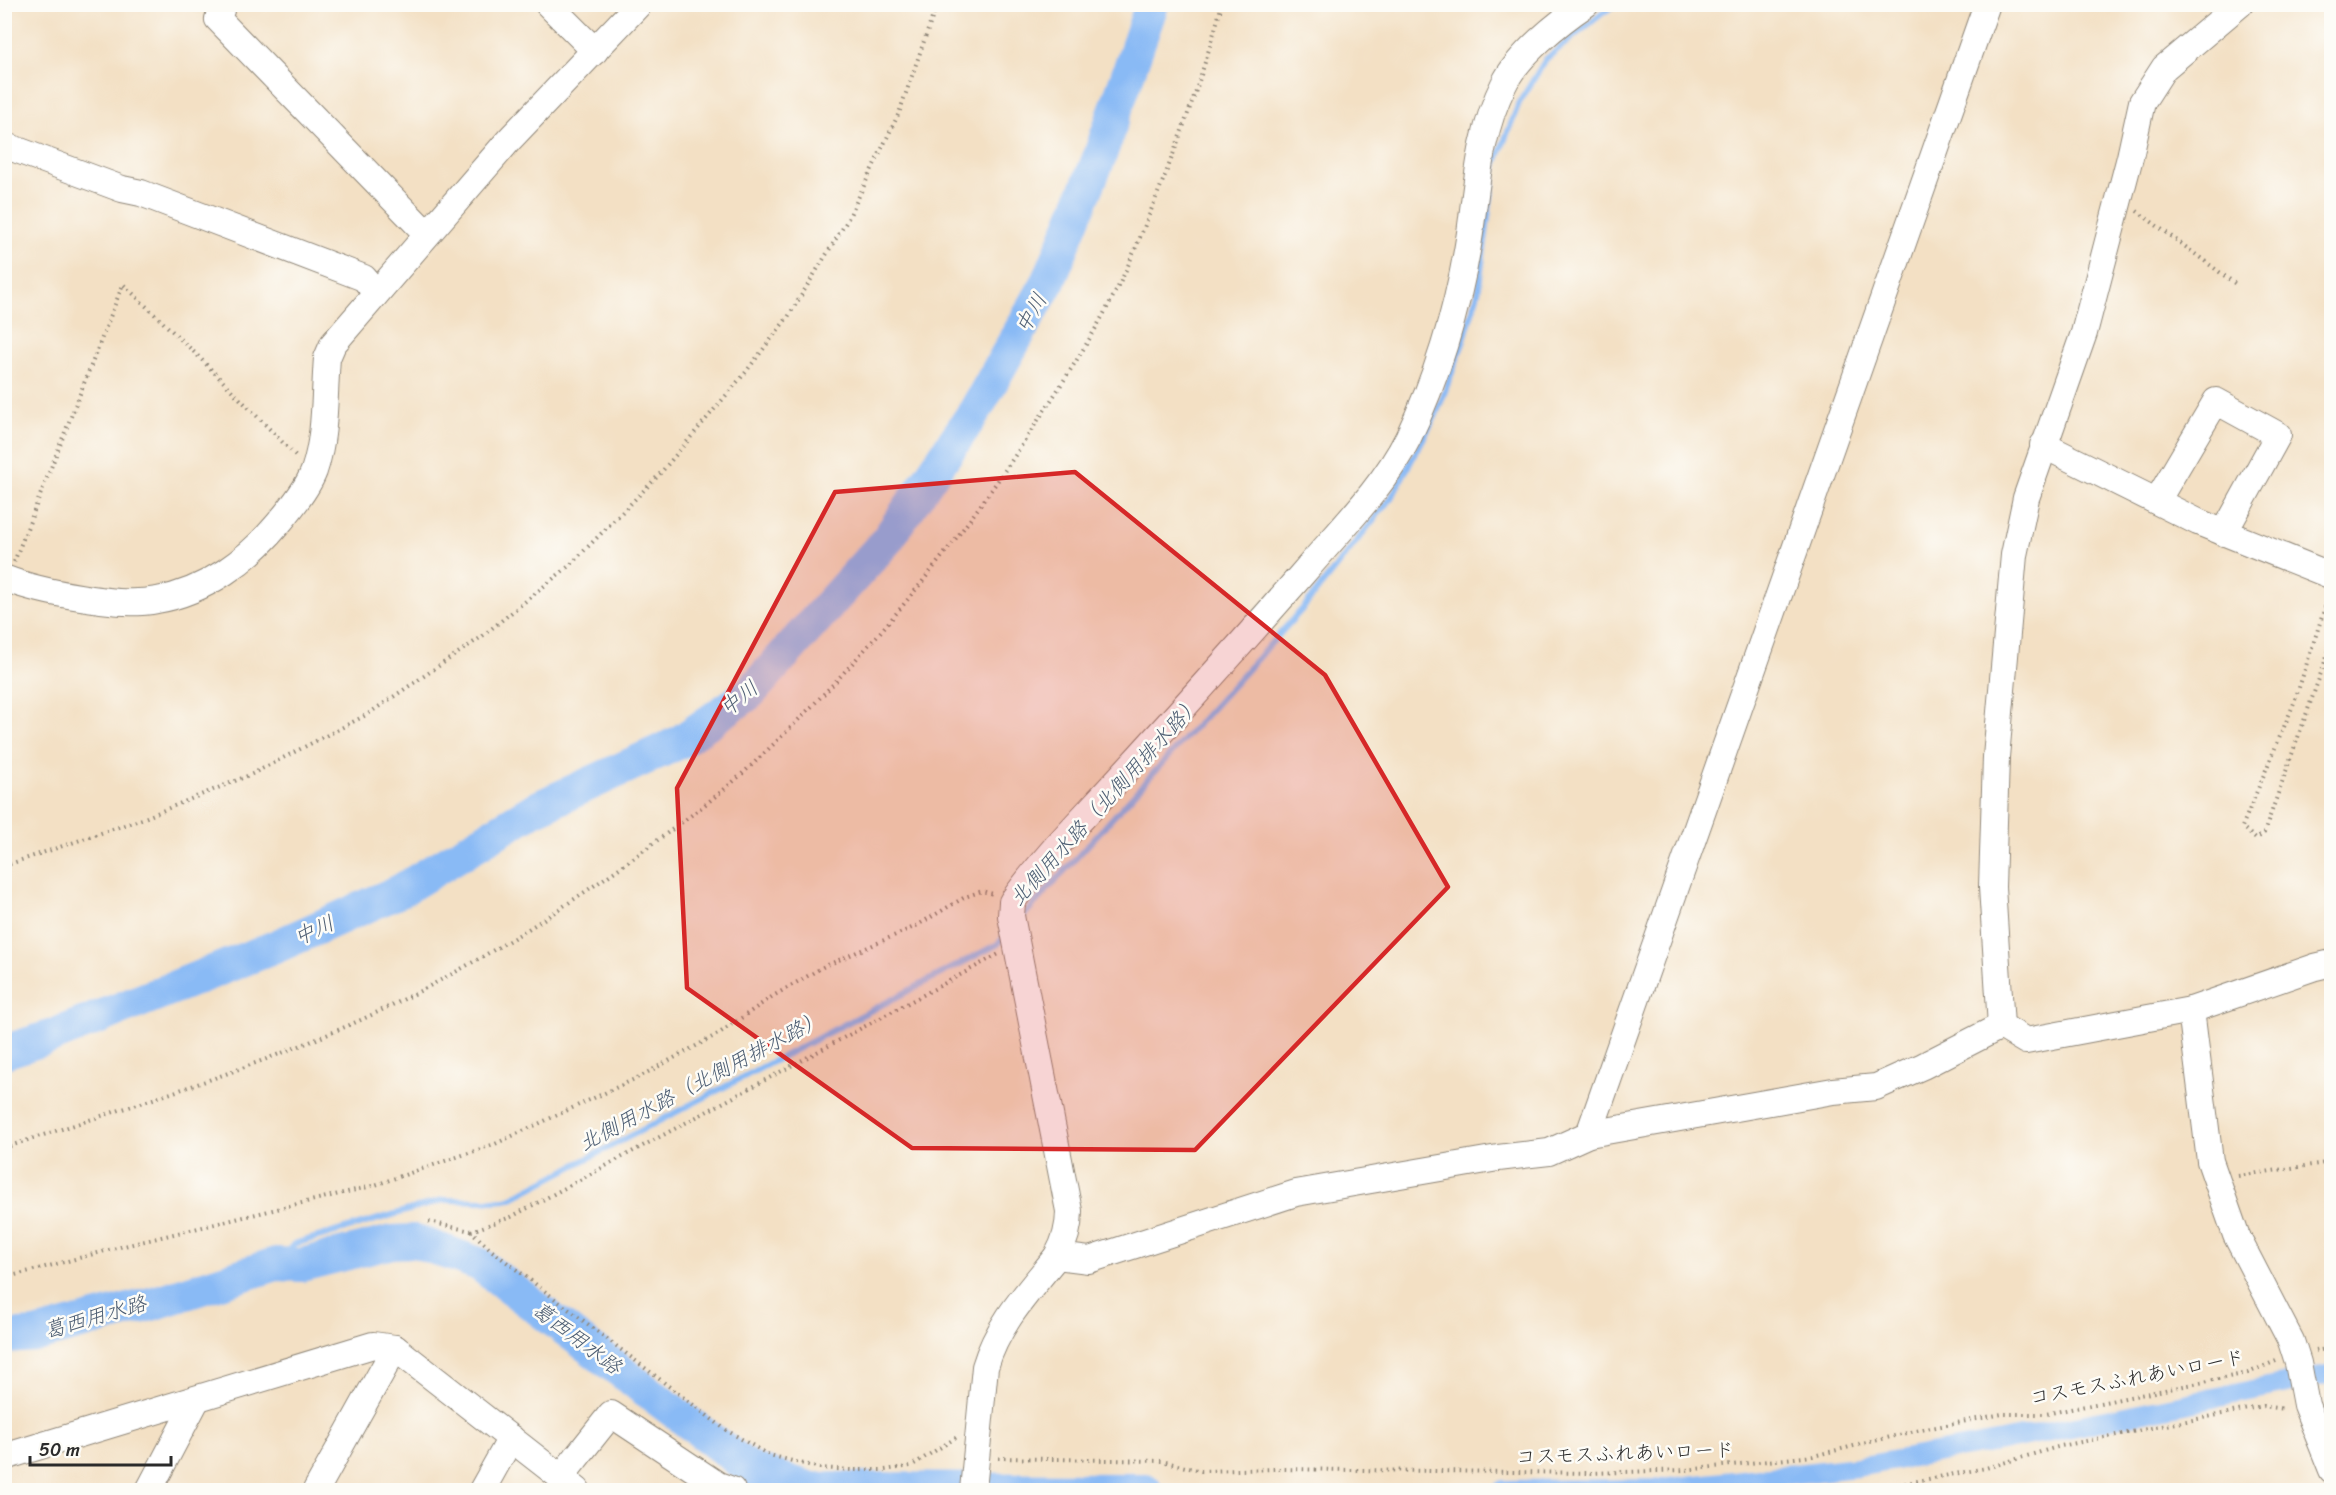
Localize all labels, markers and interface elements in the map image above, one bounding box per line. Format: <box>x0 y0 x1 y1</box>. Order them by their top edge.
water label: 中川 <box>1004 285 1058 341</box>
water label: 中川 <box>711 670 767 726</box>
water label: 北側用水路（北側用排水路） <box>1000 687 1210 915</box>
water label: 中川 <box>287 904 341 956</box>
water label: 北側用水路（北側用排水路） <box>572 1000 830 1162</box>
water label: 葛西用水路 <box>39 1284 152 1350</box>
water label: 葛西用水路 <box>524 1291 631 1385</box>
street label: コスモスふれあいロード <box>2026 1339 2248 1416</box>
scale bar <box>30 1429 171 1467</box>
street label: コスモスふれあいロード <box>1515 1432 1735 1475</box>
text: 50 m <box>39 1434 80 1466</box>

